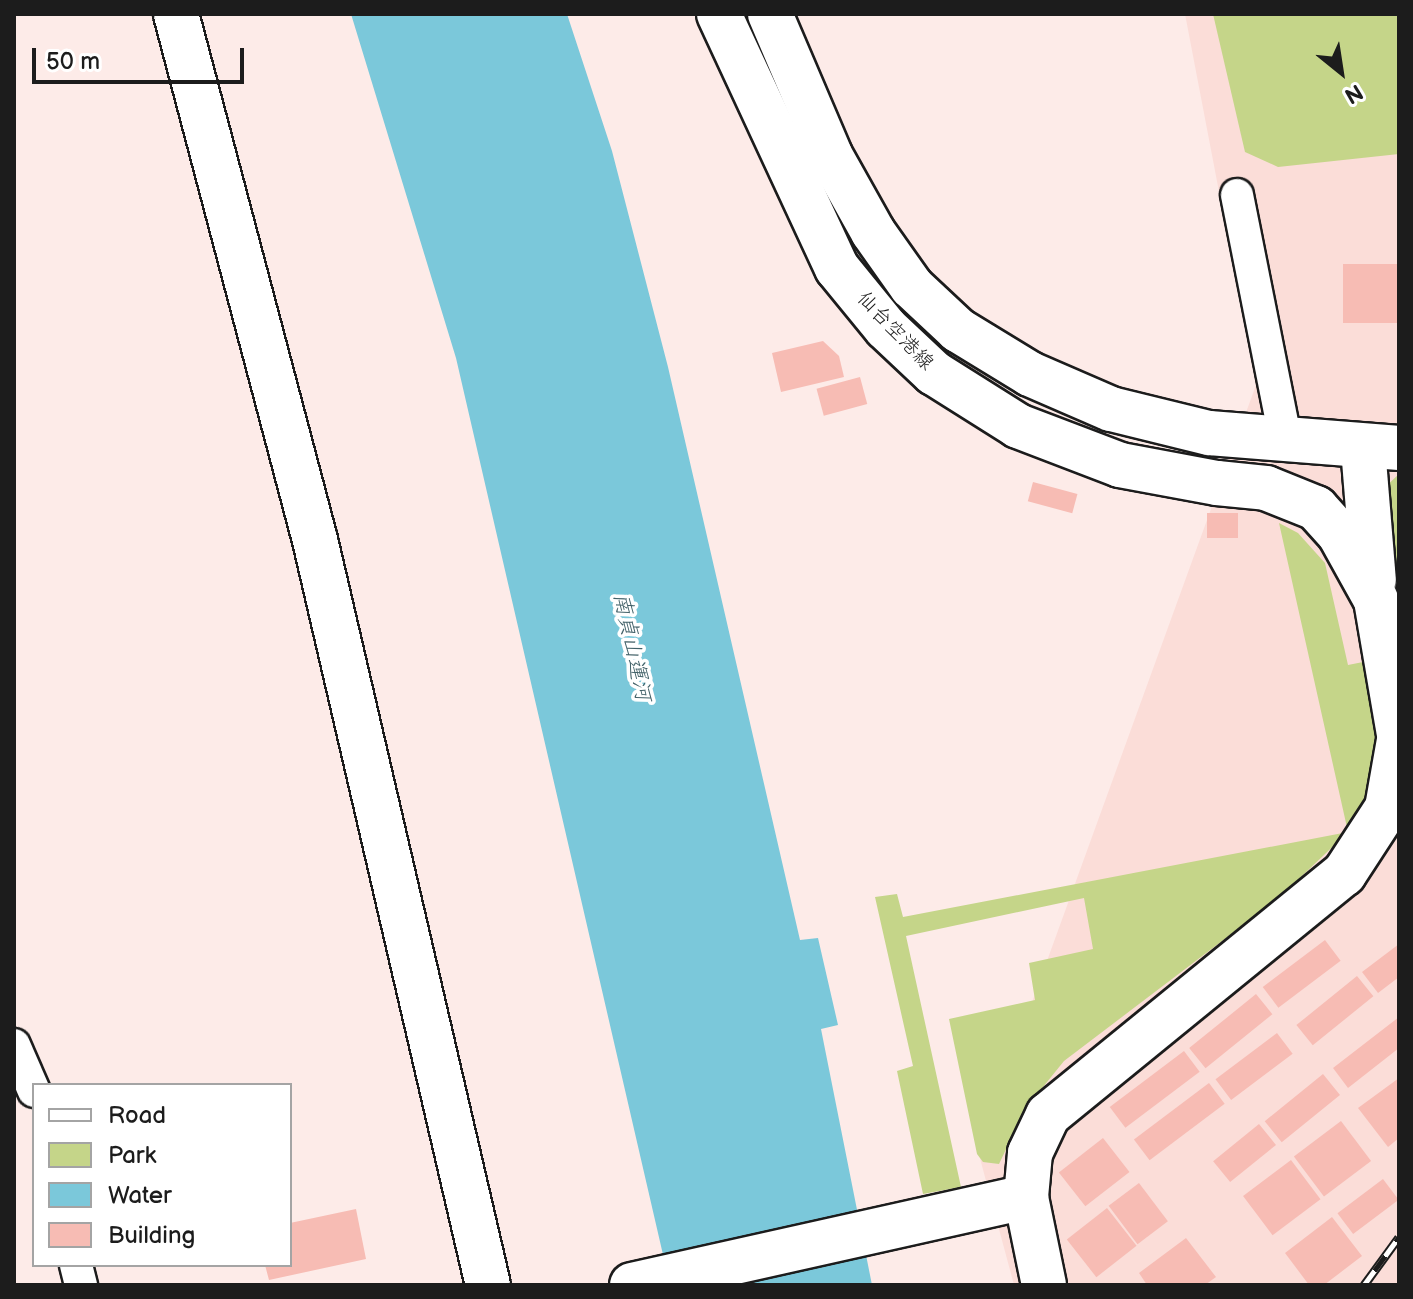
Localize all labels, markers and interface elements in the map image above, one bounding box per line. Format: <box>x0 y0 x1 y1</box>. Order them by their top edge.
scale bar <box>36 32 248 82</box>
north arrow <box>1301 32 1381 112</box>
text: 50 m <box>46 47 100 76</box>
text: N <box>1339 77 1367 109</box>
street label: 仙台空港線 <box>852 287 938 375</box>
water label: 南貞山運河 <box>608 590 656 704</box>
legend <box>32 1083 292 1267</box>
text: Road <box>108 1101 166 1130</box>
text: Park <box>108 1141 156 1170</box>
text: Water <box>108 1181 172 1210</box>
text: Building <box>108 1221 195 1250</box>

